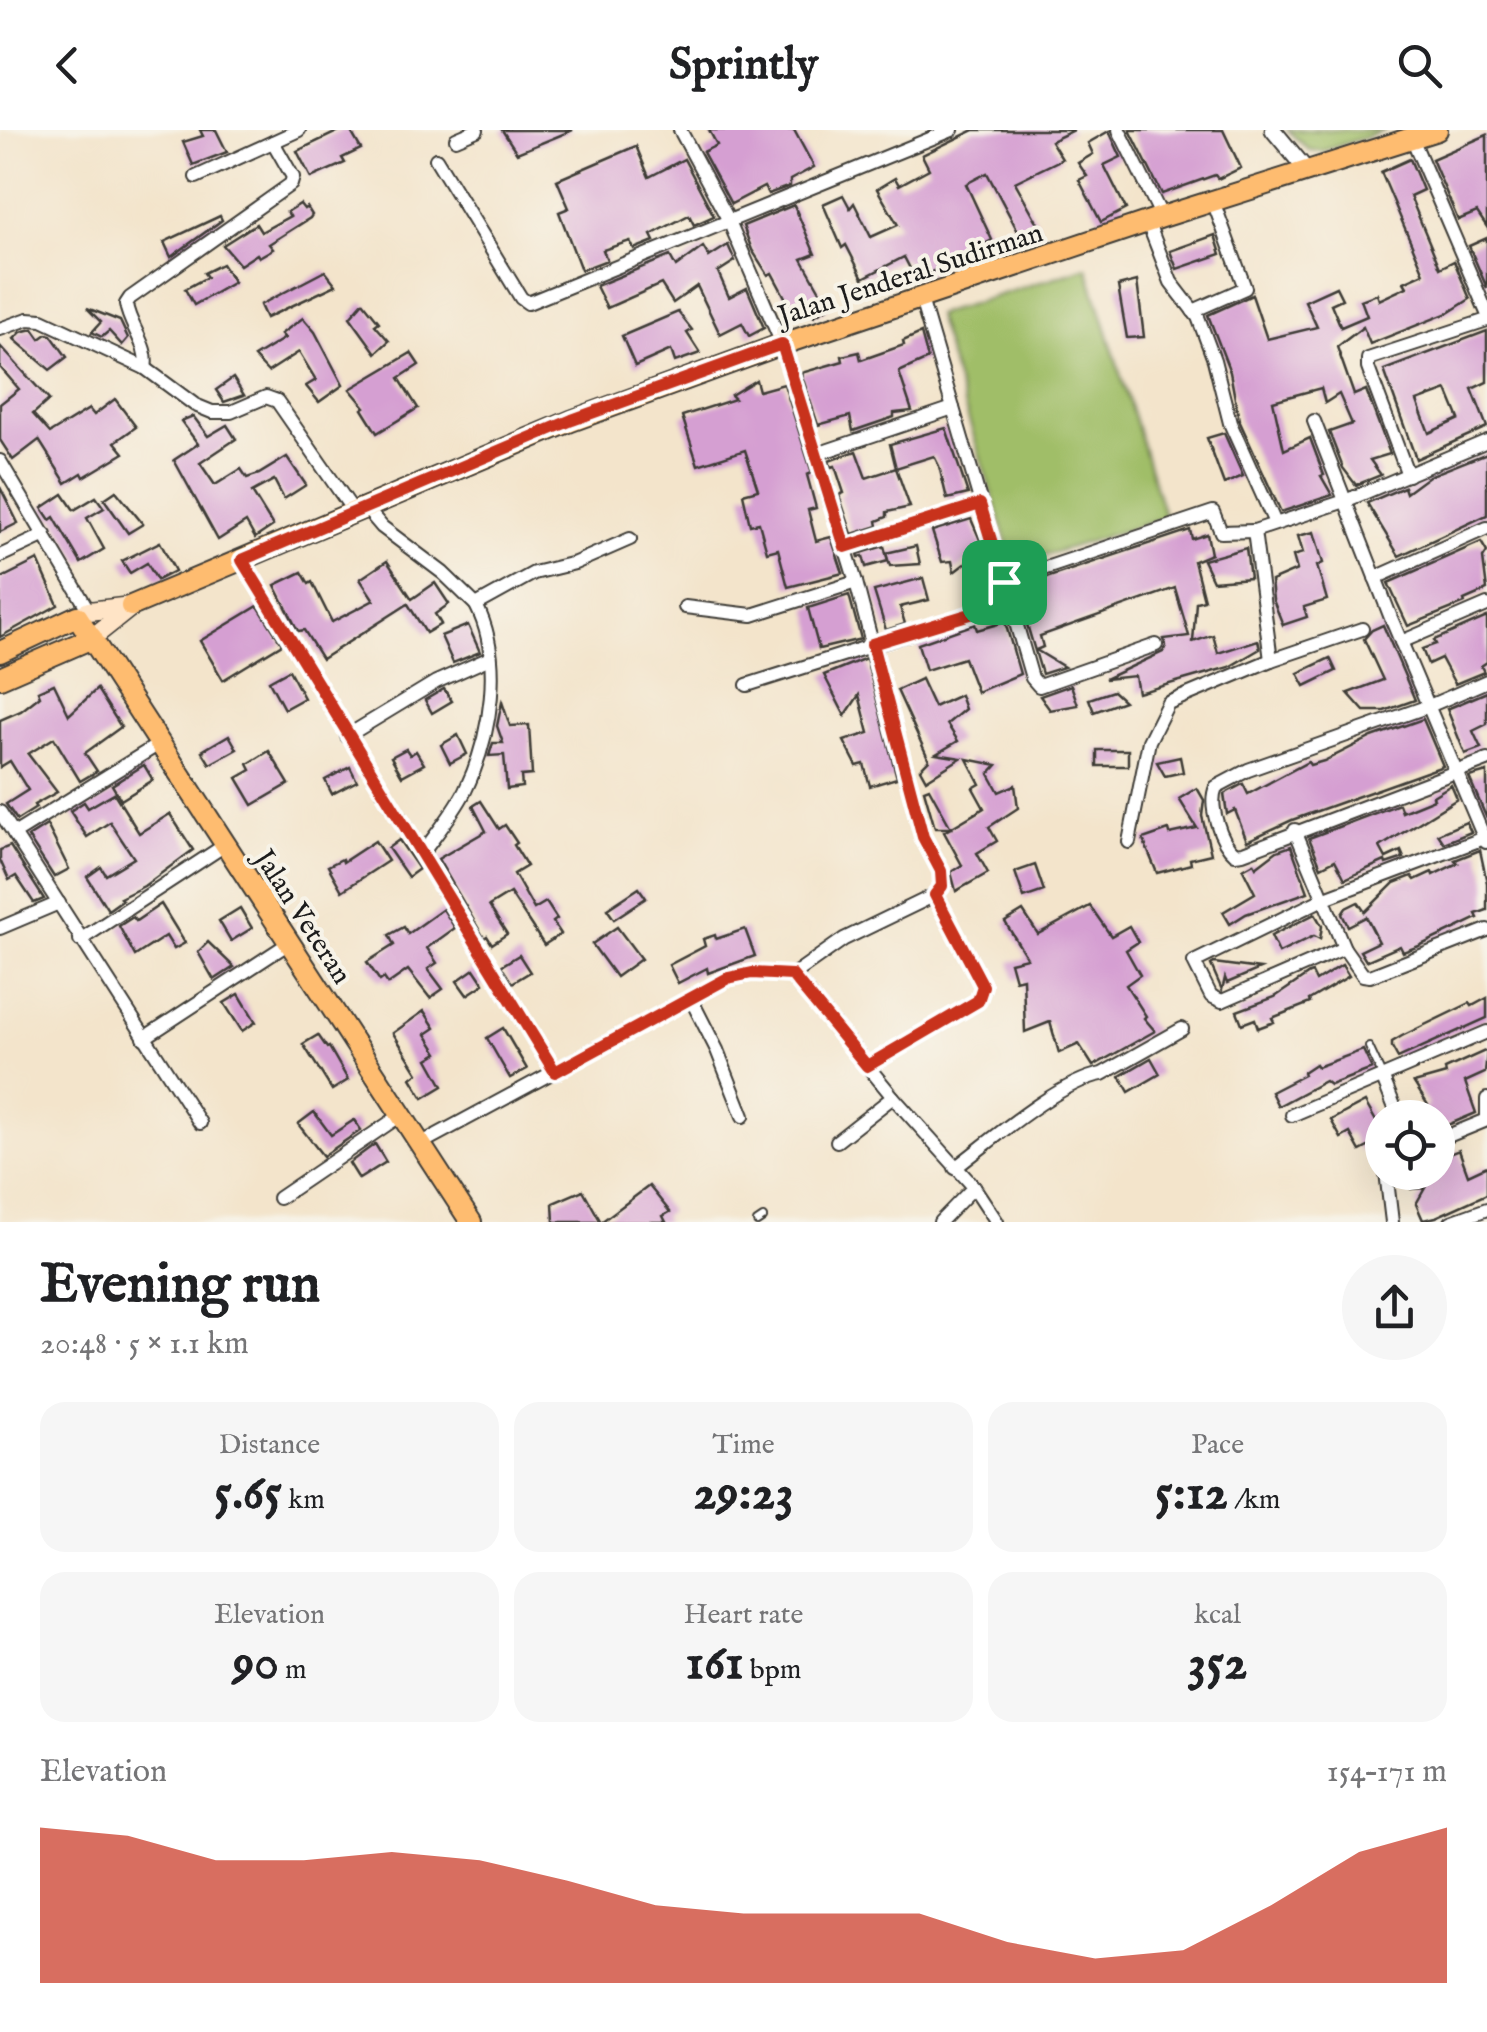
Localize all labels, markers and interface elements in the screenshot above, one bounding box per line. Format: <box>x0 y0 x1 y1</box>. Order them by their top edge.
text: Sprintly <box>669 37 818 94</box>
icon: back <box>40 38 95 93</box>
icon: search <box>1392 38 1447 93</box>
street label: Jalan Jenderal Sudirman <box>771 216 1048 336</box>
pin <box>962 540 1047 625</box>
icon: arrive <box>977 555 1032 610</box>
street label: Jalan Veteran <box>244 841 358 991</box>
map controls <box>1365 1100 1455 1190</box>
button: locate <box>1365 1100 1455 1190</box>
text: Evening run <box>40 1251 320 1321</box>
button: share <box>1342 1255 1447 1360</box>
text: 20:48 · 5 × 1.1 km <box>40 1324 249 1365</box>
text: Distance <box>219 1428 320 1463</box>
text: Time <box>712 1428 775 1463</box>
text: Pace <box>1191 1428 1244 1463</box>
text: 5.65 <box>214 1463 282 1526</box>
text: 29:23 <box>693 1463 794 1526</box>
text: 5:12 <box>1155 1463 1228 1526</box>
text: km <box>282 1483 325 1518</box>
text: /km <box>1228 1483 1280 1518</box>
text: Elevation <box>214 1598 325 1633</box>
text: Heart rate <box>684 1598 803 1633</box>
text: kcal <box>1194 1598 1241 1633</box>
text: 90 <box>232 1633 279 1696</box>
text: 161 <box>686 1633 744 1696</box>
text: 352 <box>1187 1633 1248 1696</box>
text: m <box>279 1653 307 1688</box>
text: bpm <box>744 1653 801 1688</box>
text: Elevation <box>40 1752 167 1793</box>
text: 154–171 m <box>1327 1752 1447 1793</box>

